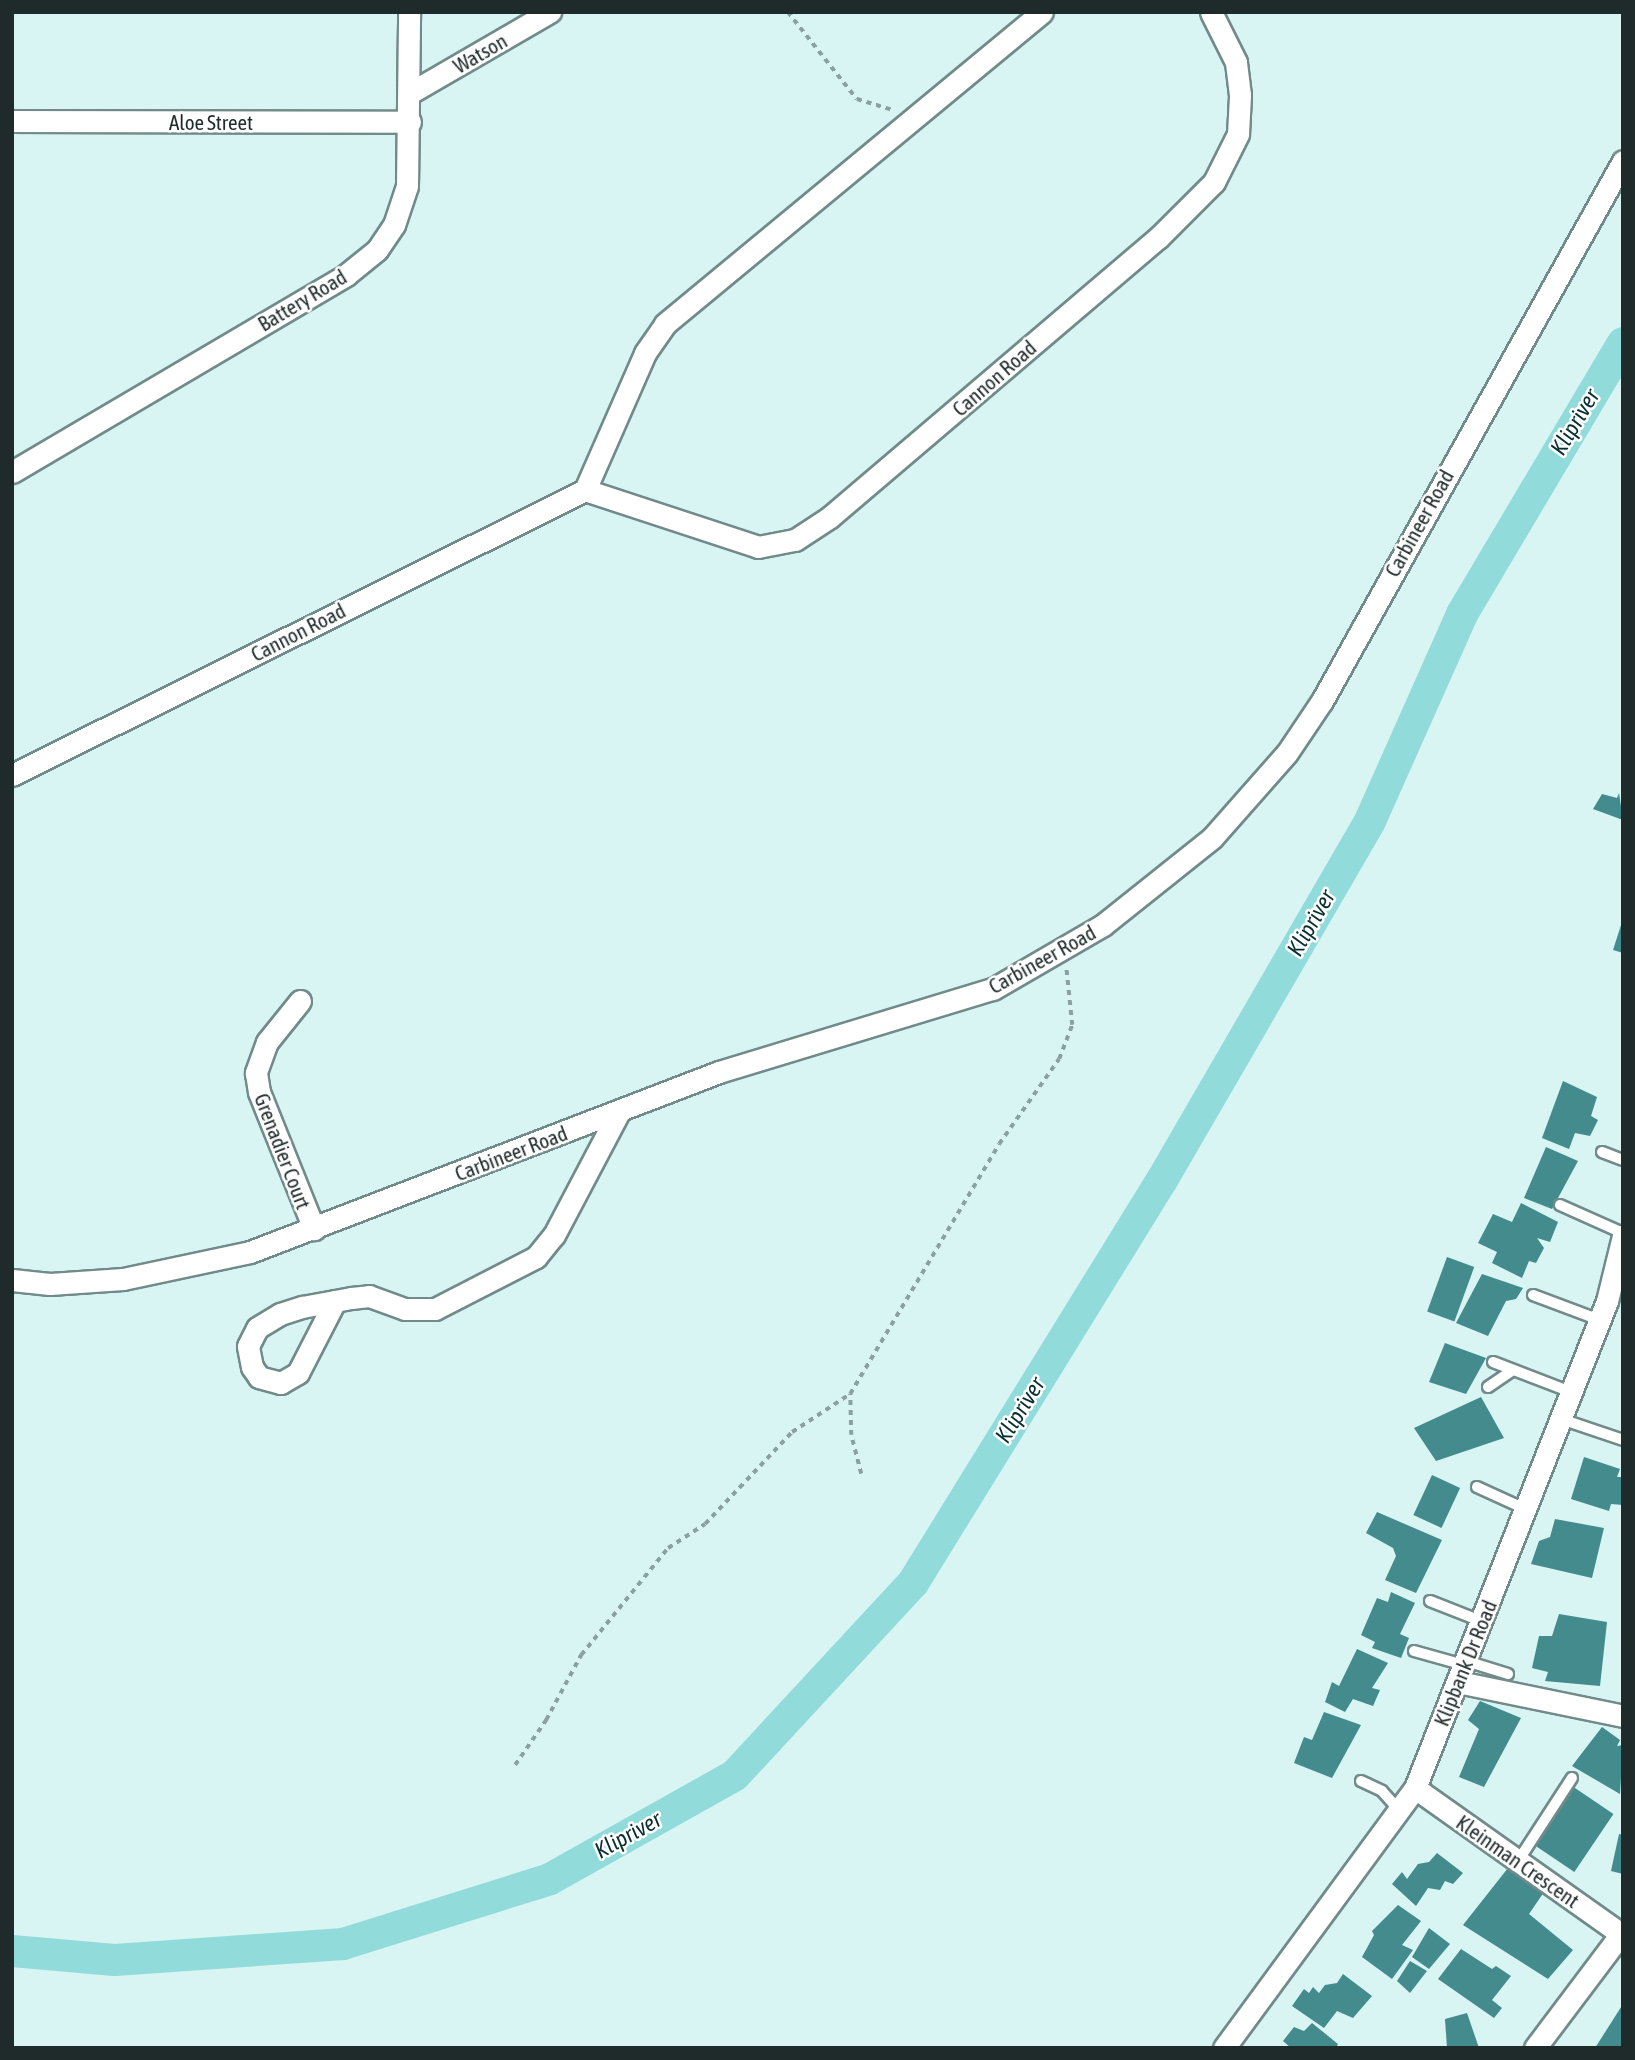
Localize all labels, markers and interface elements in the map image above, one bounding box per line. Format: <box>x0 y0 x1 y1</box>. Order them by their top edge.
street label: Watson <box>449 28 511 78</box>
street label: Aloe Street <box>169 109 253 135</box>
street label: Battery Road <box>253 264 351 336</box>
street label: Cannon Road <box>947 335 1041 421</box>
water label: Klipriver <box>1545 384 1605 460</box>
street label: Carbineer Road <box>1379 465 1459 581</box>
street label: Cannon Road <box>247 597 349 667</box>
water label: Klipriver <box>1281 885 1341 961</box>
street label: Carbineer Road <box>984 919 1100 999</box>
street label: Grenadier Court <box>249 1090 317 1212</box>
street label: Carbineer Road <box>451 1120 571 1186</box>
water label: Klipriver <box>989 1372 1051 1448</box>
street label: Klipbank Dr Road <box>1428 1596 1502 1730</box>
water label: Klipriver <box>590 1805 666 1865</box>
street label: Kleinman Crescent <box>1452 1809 1584 1913</box>

